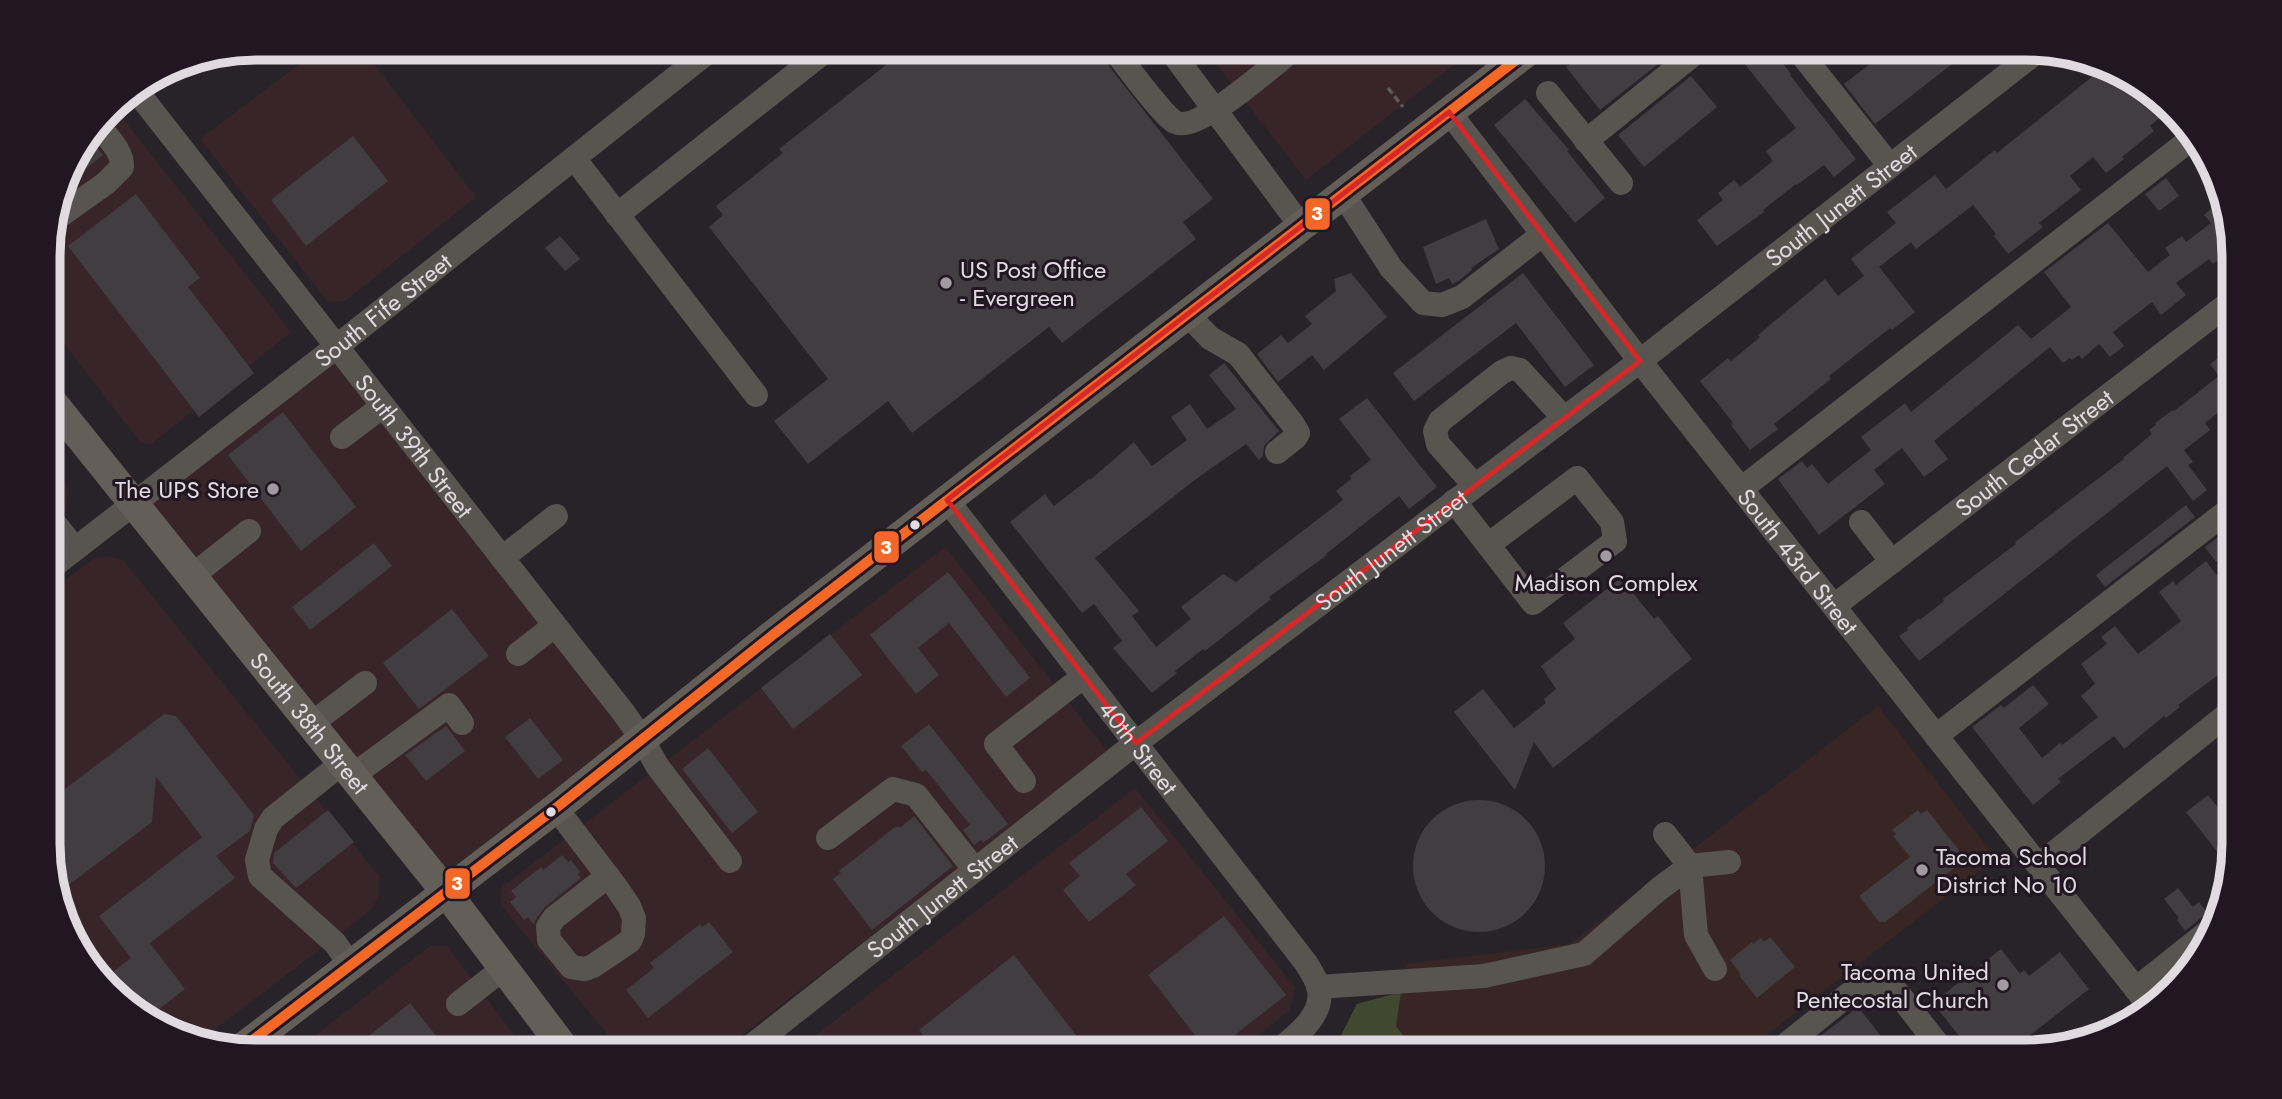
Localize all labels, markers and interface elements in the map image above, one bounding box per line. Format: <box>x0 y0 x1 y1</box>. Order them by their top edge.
street label: South Junett Street <box>1757 134 1924 275</box>
line badge: 3 <box>1304 197 1331 231</box>
text: 3 <box>1311 200 1323 227</box>
street label: South Fife Street <box>307 244 459 375</box>
place label: US Post Office - Evergreen <box>960 252 1106 315</box>
marker: US Post Office - Evergreen <box>938 275 954 291</box>
street label: South 39th Street <box>347 366 482 525</box>
street label: South Cedar Street <box>1947 380 2121 525</box>
place label: The UPS Store <box>115 472 259 507</box>
street label: South Junett Street <box>1307 480 1475 619</box>
marker: The UPS Store <box>265 481 281 497</box>
street label: South 43rd Street <box>1729 481 1867 642</box>
unlabelled marker <box>908 518 922 532</box>
line badge: 3 <box>873 530 900 564</box>
text: 3 <box>880 534 892 561</box>
marker: Madison Complex <box>1598 548 1614 564</box>
place label: Madison Complex <box>1514 565 1698 600</box>
street label: South 38th Street <box>242 644 378 802</box>
street label: 40th Street <box>1091 693 1187 802</box>
unlabelled marker <box>544 805 558 819</box>
street label: South Junett Street <box>859 825 1025 967</box>
place label: Tacoma School District No 10 <box>1936 839 2087 902</box>
marker: Tacoma School District No 10 <box>1914 862 1930 878</box>
line badge: 3 <box>444 867 471 900</box>
text: 3 <box>451 870 463 897</box>
place label: Tacoma United Pentecostal Church <box>1796 954 1989 1017</box>
marker: Tacoma United Pentecostal Church <box>1995 977 2011 993</box>

